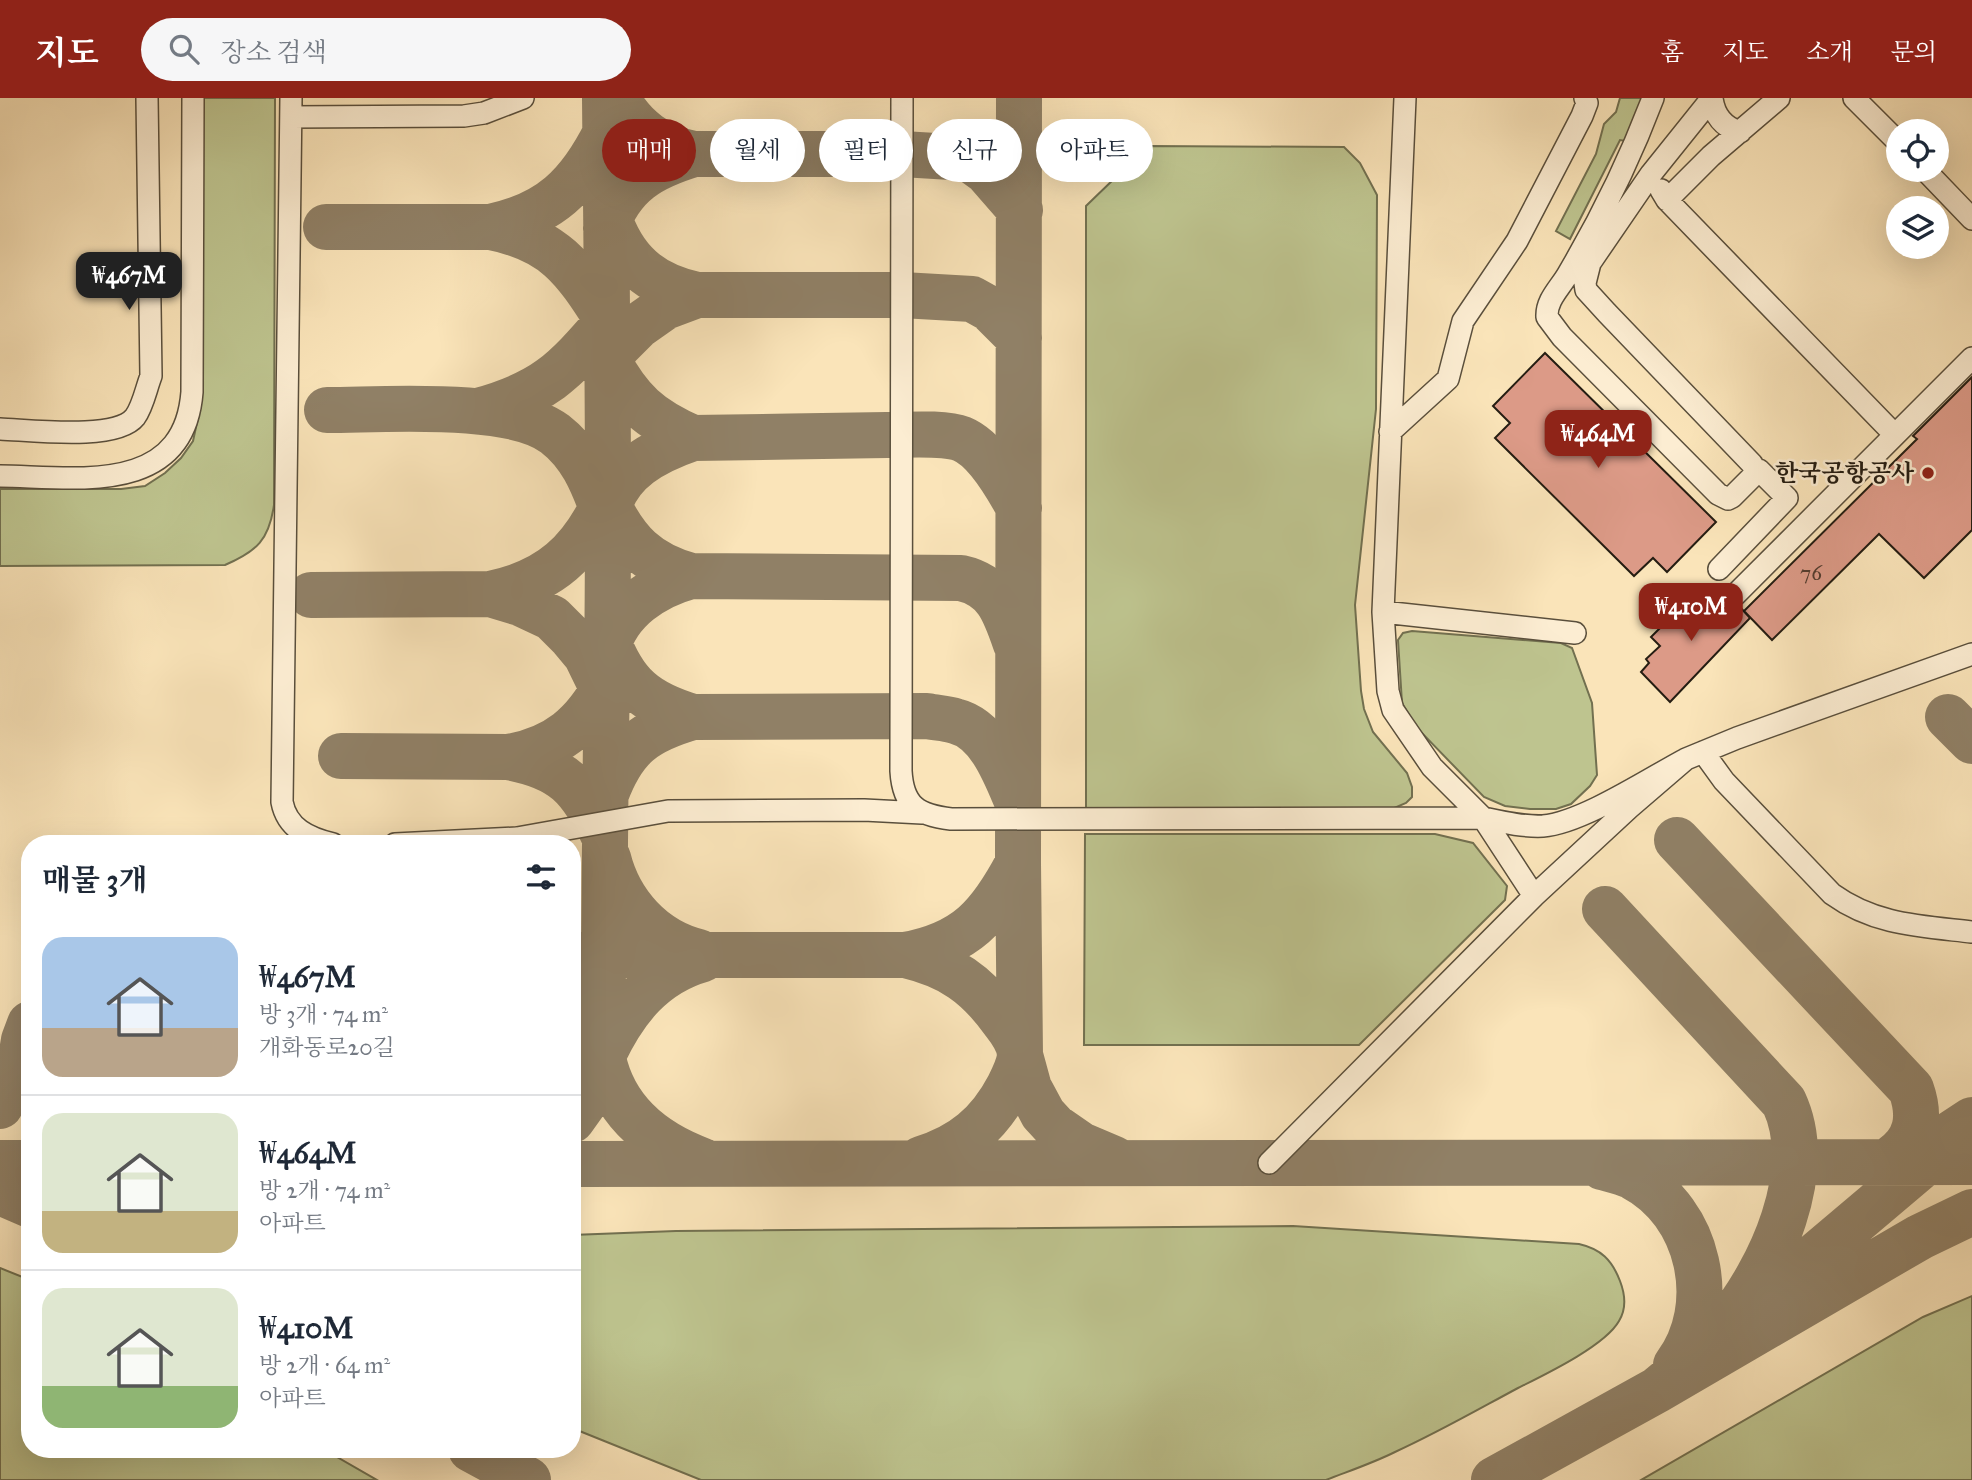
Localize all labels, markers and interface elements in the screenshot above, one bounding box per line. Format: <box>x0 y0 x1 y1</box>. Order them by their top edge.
search box <box>141 18 631 81</box>
icon: search <box>165 30 203 68</box>
text: 지도 <box>35 33 99 73</box>
text: 장소 검색 <box>221 36 327 68</box>
text: 홈 <box>1661 37 1684 67</box>
text: 지도 <box>1722 37 1768 67</box>
text: 소개 <box>1806 37 1853 67</box>
text: 문의 <box>1891 37 1937 67</box>
chip: 매매 <box>602 119 696 182</box>
chip: 월세 <box>710 119 805 182</box>
chip: 필터 <box>819 119 913 182</box>
chip: 신규 <box>927 119 1022 182</box>
chip: 아파트 <box>1036 119 1153 182</box>
map controls <box>1886 119 1949 259</box>
button: locate <box>1886 119 1949 182</box>
button: layers <box>1886 196 1949 259</box>
pin: ₩467M <box>80 252 178 312</box>
text: ₩467M <box>92 261 166 289</box>
pin: ₩464M <box>1549 410 1647 470</box>
text: ₩464M <box>1561 419 1635 447</box>
place label: 한국공항공사 <box>1775 458 1915 488</box>
marker: 한국공항공사 <box>1920 465 1936 481</box>
house number: 76 <box>1800 560 1823 586</box>
pin: ₩410M <box>1642 584 1740 643</box>
text: ₩410M <box>1655 592 1727 620</box>
icon: filters <box>522 858 560 896</box>
text: 매물 3개 <box>42 862 147 898</box>
text: ₩467M <box>259 959 356 995</box>
icon: home <box>98 965 182 1049</box>
text: 방 3개 · 74 m² <box>259 1000 388 1028</box>
text: 개화동로20길 <box>259 1033 395 1061</box>
text: ₩464M <box>259 1135 356 1171</box>
icon: home <box>98 1141 182 1225</box>
text: 방 2개 · 74 m² <box>259 1176 390 1204</box>
text: 아파트 <box>259 1209 326 1237</box>
text: ₩410M <box>259 1310 354 1346</box>
icon: home <box>98 1316 182 1400</box>
text: 방 2개 · 64 m² <box>259 1351 390 1379</box>
text: 아파트 <box>259 1384 326 1412</box>

